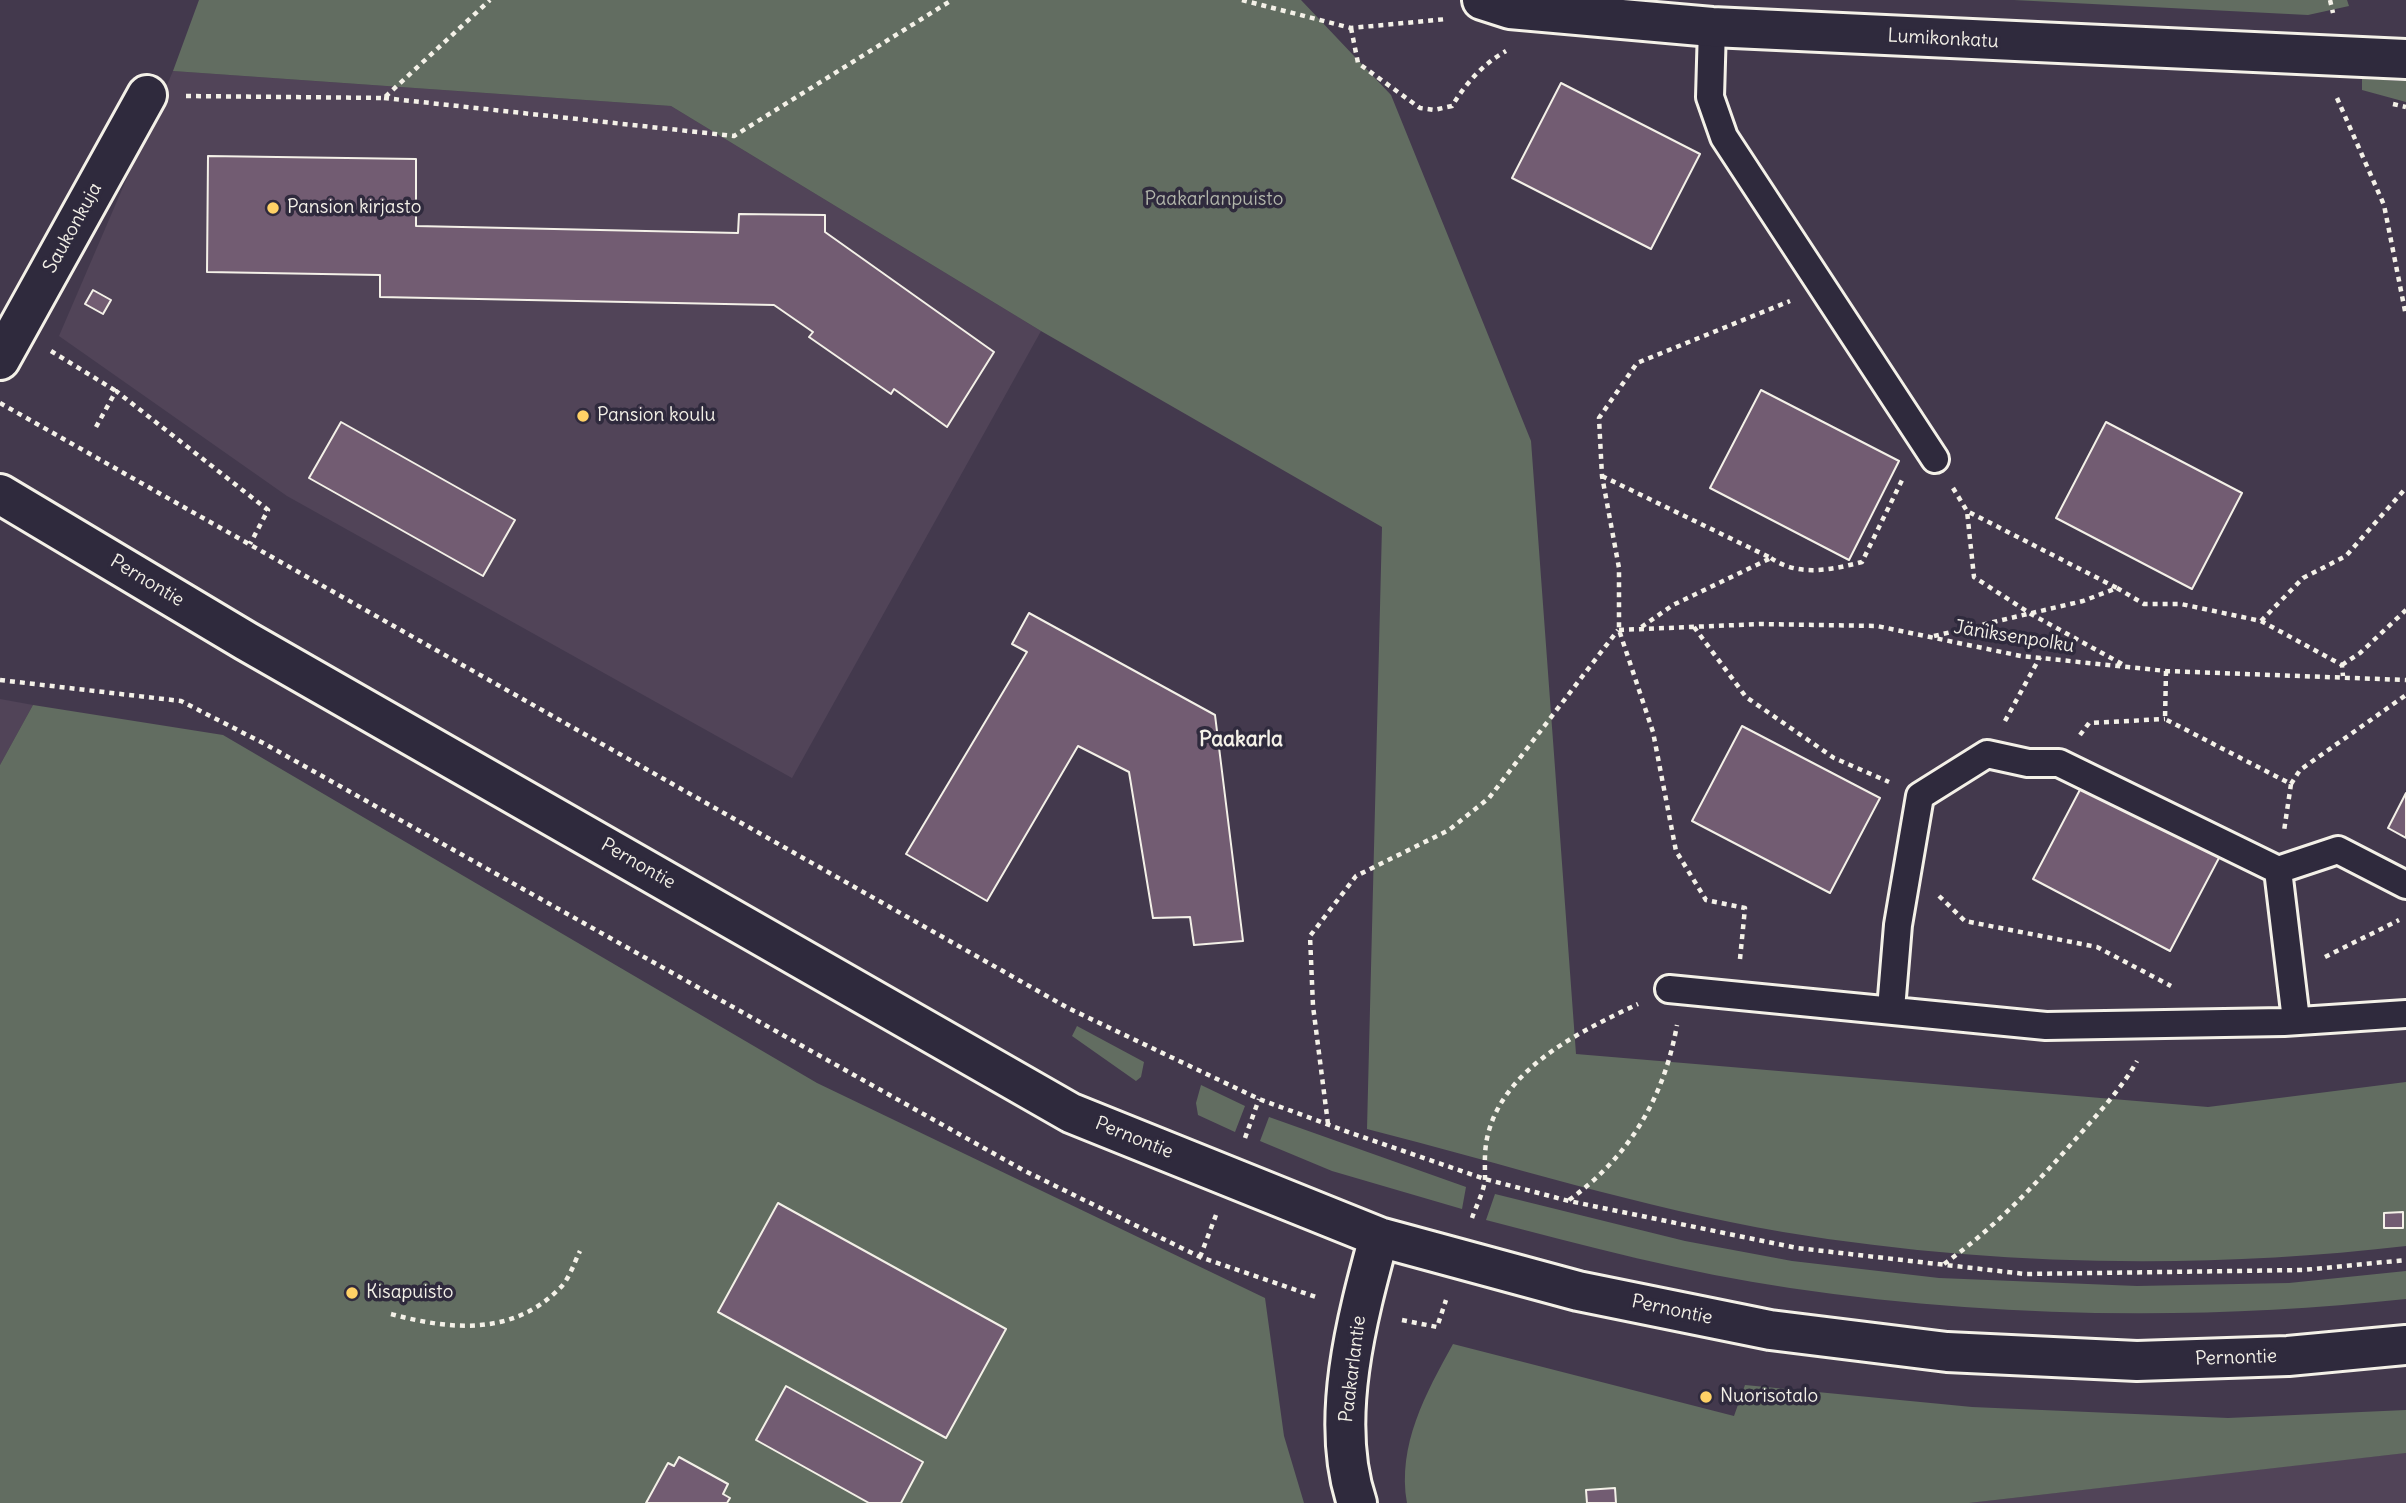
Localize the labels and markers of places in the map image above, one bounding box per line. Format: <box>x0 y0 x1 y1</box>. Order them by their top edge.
place label: Pansion kirjasto <box>287 197 421 219</box>
marker: Pansion kirjasto <box>265 200 281 216</box>
place label: Pansion koulu <box>597 405 716 427</box>
marker: Pansion koulu <box>575 408 591 424</box>
place label: Kisapuisto <box>366 1282 453 1304</box>
marker: Kisapuisto <box>344 1285 360 1301</box>
place label: Nuorisotalo <box>1720 1386 1818 1408</box>
marker: Nuorisotalo <box>1698 1389 1714 1405</box>

